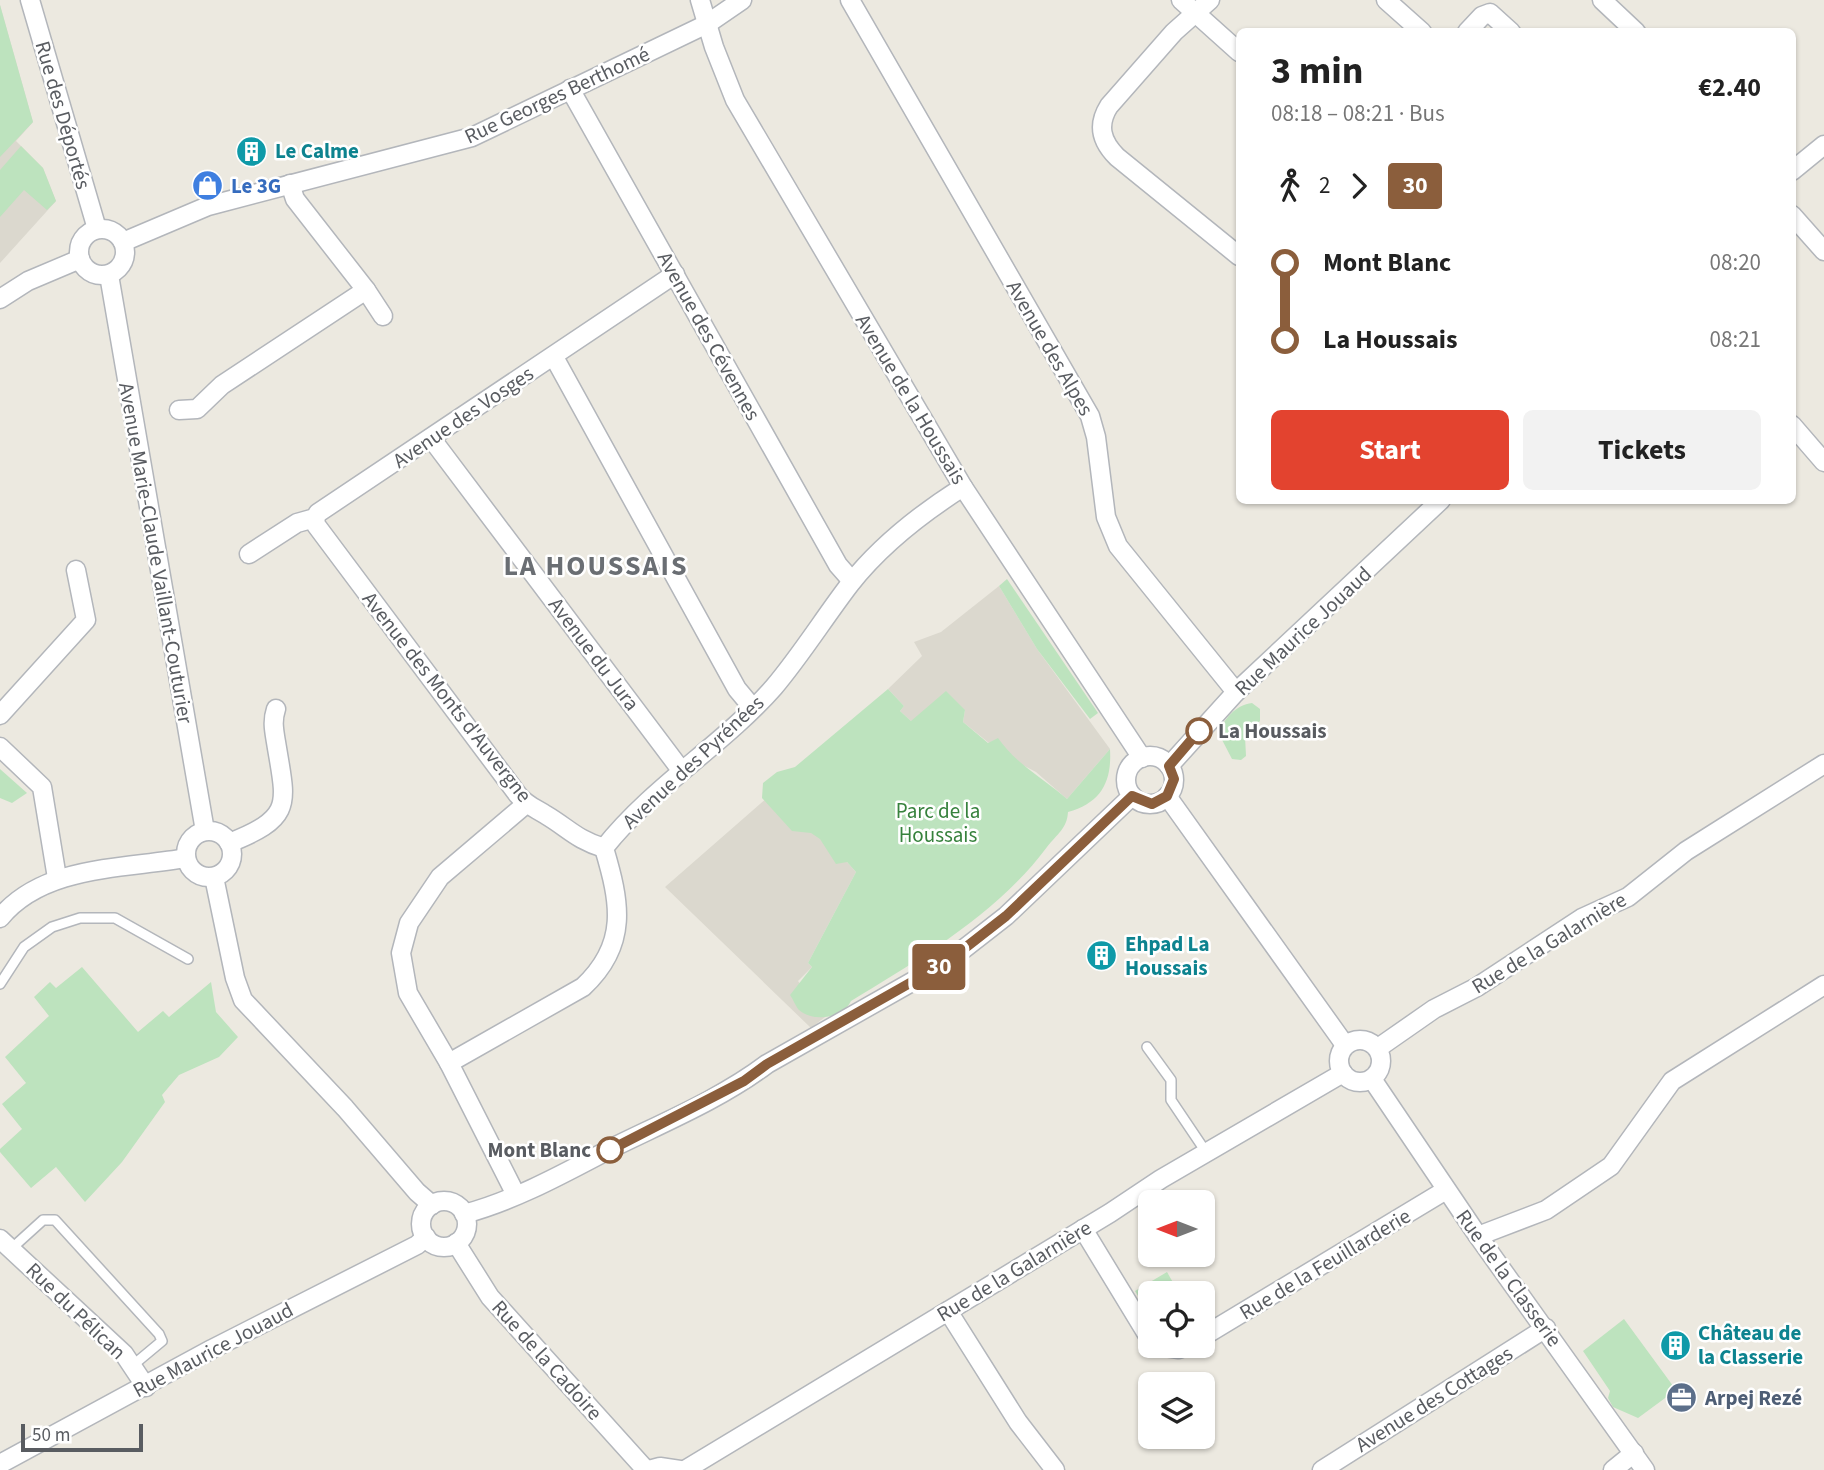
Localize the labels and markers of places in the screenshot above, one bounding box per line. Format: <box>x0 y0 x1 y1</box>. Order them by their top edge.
building icon: Le Calme <box>235 134 269 168</box>
place label: Le Calme <box>275 136 359 166</box>
shop icon: Le 3G <box>191 169 225 203</box>
place label: Le 3G <box>231 171 281 201</box>
place label: La Houssais <box>1218 716 1327 746</box>
marker: La Houssais <box>1186 718 1212 744</box>
place label: Ehpad La Houssais <box>1125 929 1210 983</box>
building icon: Ehpad La Houssais <box>1085 939 1119 973</box>
place label: Mont Blanc <box>487 1135 591 1165</box>
marker: Mont Blanc <box>597 1137 623 1163</box>
place label: Château de la Classerie <box>1698 1318 1803 1372</box>
building icon: Château de la Classerie <box>1658 1328 1692 1362</box>
office icon: Arpej Rezé <box>1665 1381 1699 1415</box>
place label: Arpej Rezé <box>1704 1383 1802 1413</box>

